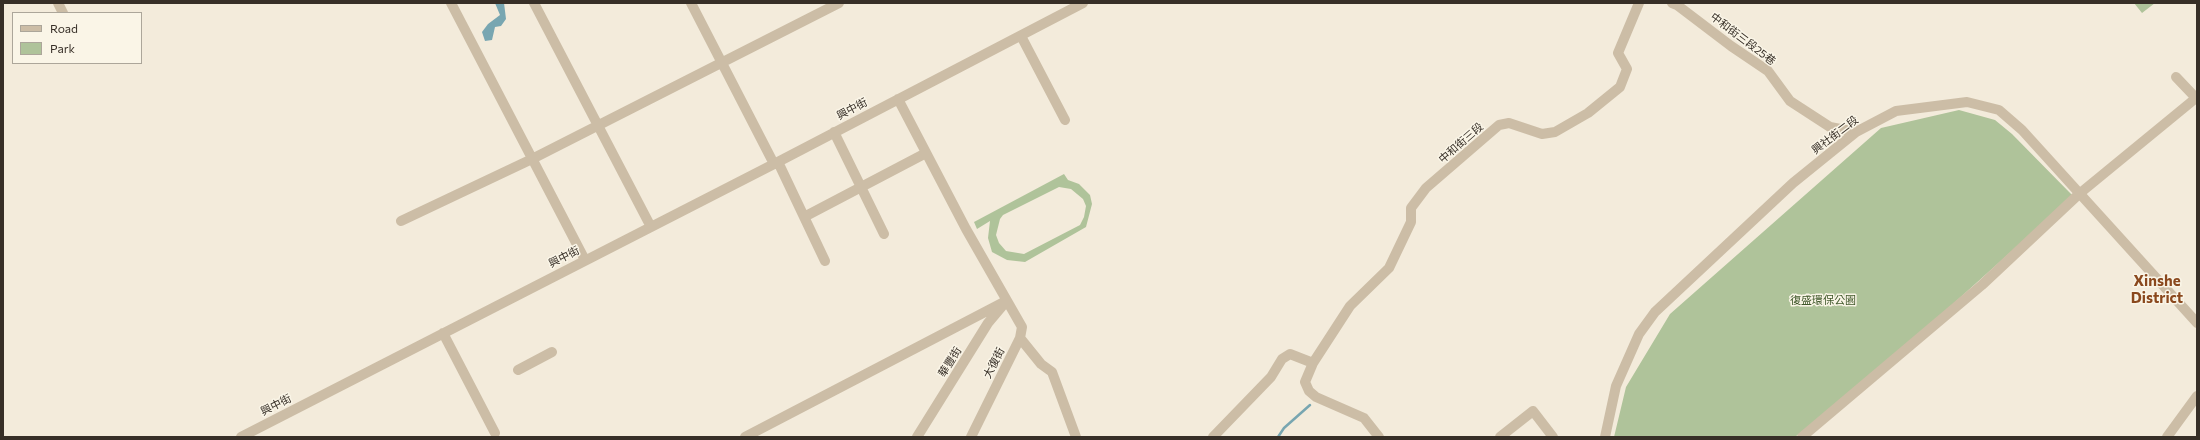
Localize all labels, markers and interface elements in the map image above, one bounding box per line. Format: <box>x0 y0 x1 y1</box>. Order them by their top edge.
street label: 中和街三段25巷 <box>1708 10 1778 68</box>
legend <box>12 12 142 64</box>
text: Road <box>50 21 78 35</box>
text: Park <box>50 41 75 55</box>
street label: 興中街 <box>834 95 870 123</box>
street label: 興社街二段 <box>1809 113 1861 157</box>
street label: 中和街三段 <box>1436 120 1486 166</box>
street label: 興中街 <box>546 244 582 270</box>
district label: Xinshe District <box>2131 272 2183 307</box>
park label: 復盛環保公園 <box>1790 293 1856 307</box>
street label: 華豐街 <box>936 345 964 379</box>
street label: 大復街 <box>981 345 1007 381</box>
street label: 興中街 <box>258 392 294 418</box>

